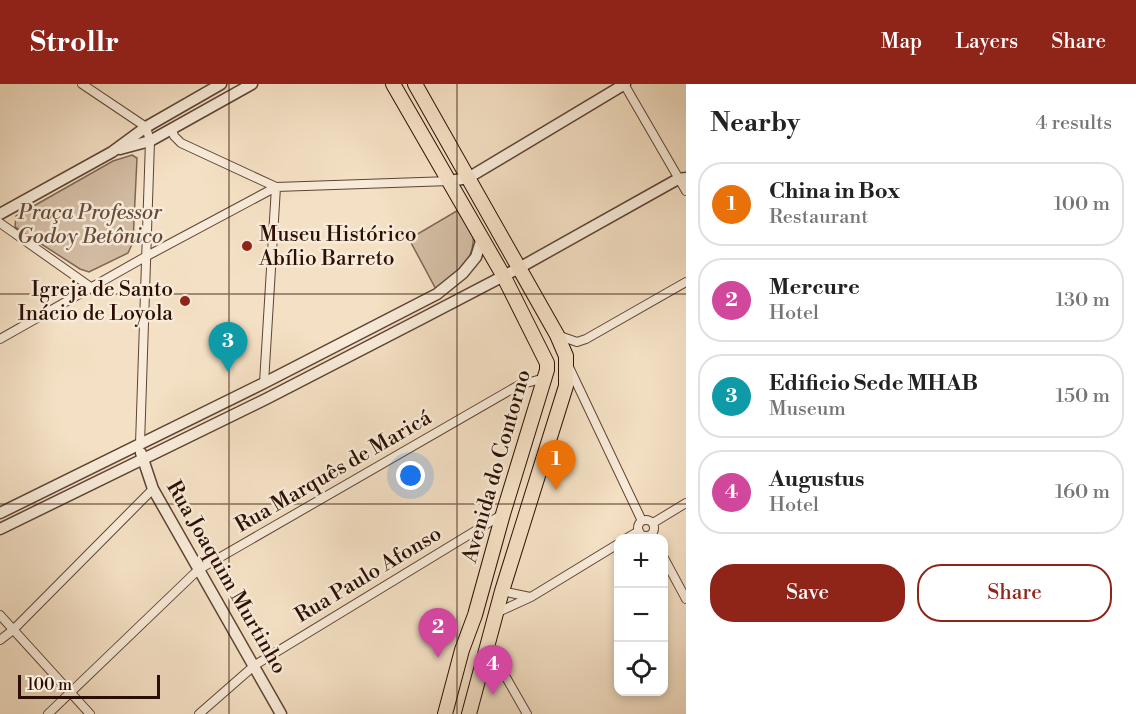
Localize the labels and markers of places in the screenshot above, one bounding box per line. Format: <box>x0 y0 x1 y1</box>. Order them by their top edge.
place label: Museu Histórico Abílio Barreto <box>258 222 417 272</box>
marker: Museu Histórico Abílio Barreto <box>240 239 254 253</box>
place label: Igreja de Santo Inácio de Loyola <box>18 277 173 327</box>
marker: Igreja de Santo Inácio de Loyola <box>178 294 192 308</box>
pin: 3 <box>208 322 248 372</box>
pin: 1 <box>536 440 576 490</box>
pin: 2 <box>418 608 458 658</box>
pin: 4 <box>474 646 512 695</box>

